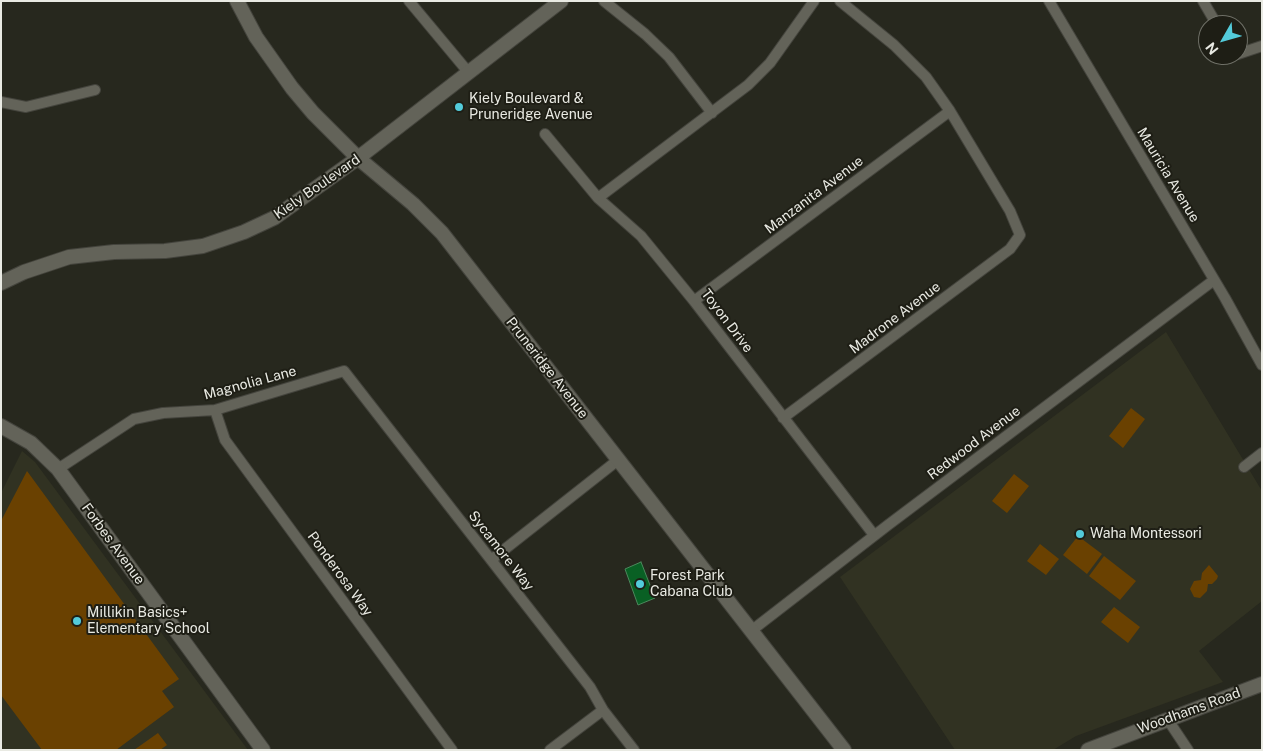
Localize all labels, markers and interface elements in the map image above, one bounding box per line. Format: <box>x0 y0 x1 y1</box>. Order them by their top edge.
north arrow <box>1198 15 1248 65</box>
text: N <box>1202 39 1222 58</box>
place label: Kiely Boulevard & Pruneridge Avenue <box>469 91 593 124</box>
marker: Kiely Boulevard & Pruneridge Avenue <box>453 101 465 113</box>
street label: Mauricia Avenue <box>1133 125 1203 225</box>
street label: Kiely Boulevard <box>271 151 363 223</box>
street label: Manzanita Avenue <box>761 153 867 237</box>
street label: Madrone Avenue <box>846 278 944 358</box>
street label: Toyon Drive <box>698 286 756 356</box>
street label: Pruneridge Avenue <box>502 314 592 422</box>
street label: Magnolia Lane <box>202 363 298 403</box>
street label: Redwood Avenue <box>924 403 1024 483</box>
street label: Forbes Avenue <box>78 500 148 588</box>
street label: Sycamore Way <box>465 508 537 594</box>
place label: Waha Montessori <box>1090 526 1202 542</box>
street label: Ponderosa Way <box>304 528 376 620</box>
marker: Waha Montessori <box>1074 528 1086 540</box>
place label: Forest Park Cabana Club <box>650 568 733 600</box>
marker: Forest Park Cabana Club <box>634 578 646 590</box>
place label: Millikin Basics+ Elementary School <box>87 605 210 638</box>
marker: Millikin Basics+ Elementary School <box>71 615 83 627</box>
street label: Woodhams Road <box>1135 685 1243 737</box>

